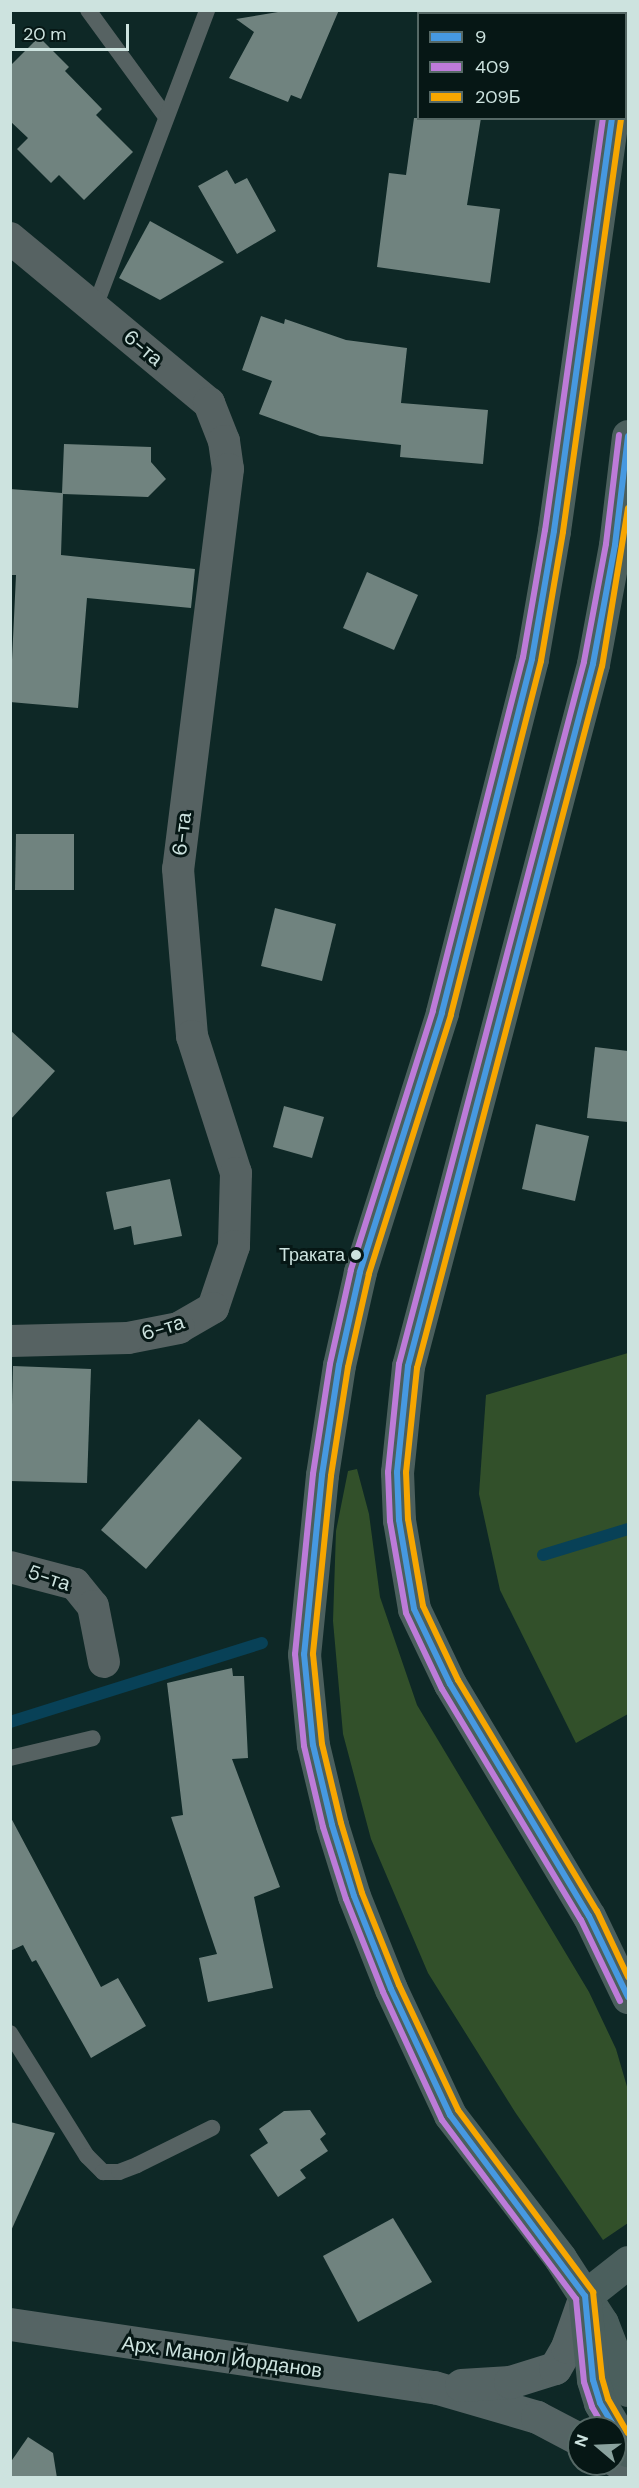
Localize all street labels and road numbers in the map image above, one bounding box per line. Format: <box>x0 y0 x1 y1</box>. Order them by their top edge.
street label: 6-та <box>119 325 167 371</box>
street label: 6-та <box>167 811 197 857</box>
street label: 6-та <box>139 1310 187 1346</box>
street label: 5-та <box>25 1560 73 1596</box>
street label: Арх. Манол Йорданов <box>120 2331 324 2383</box>

